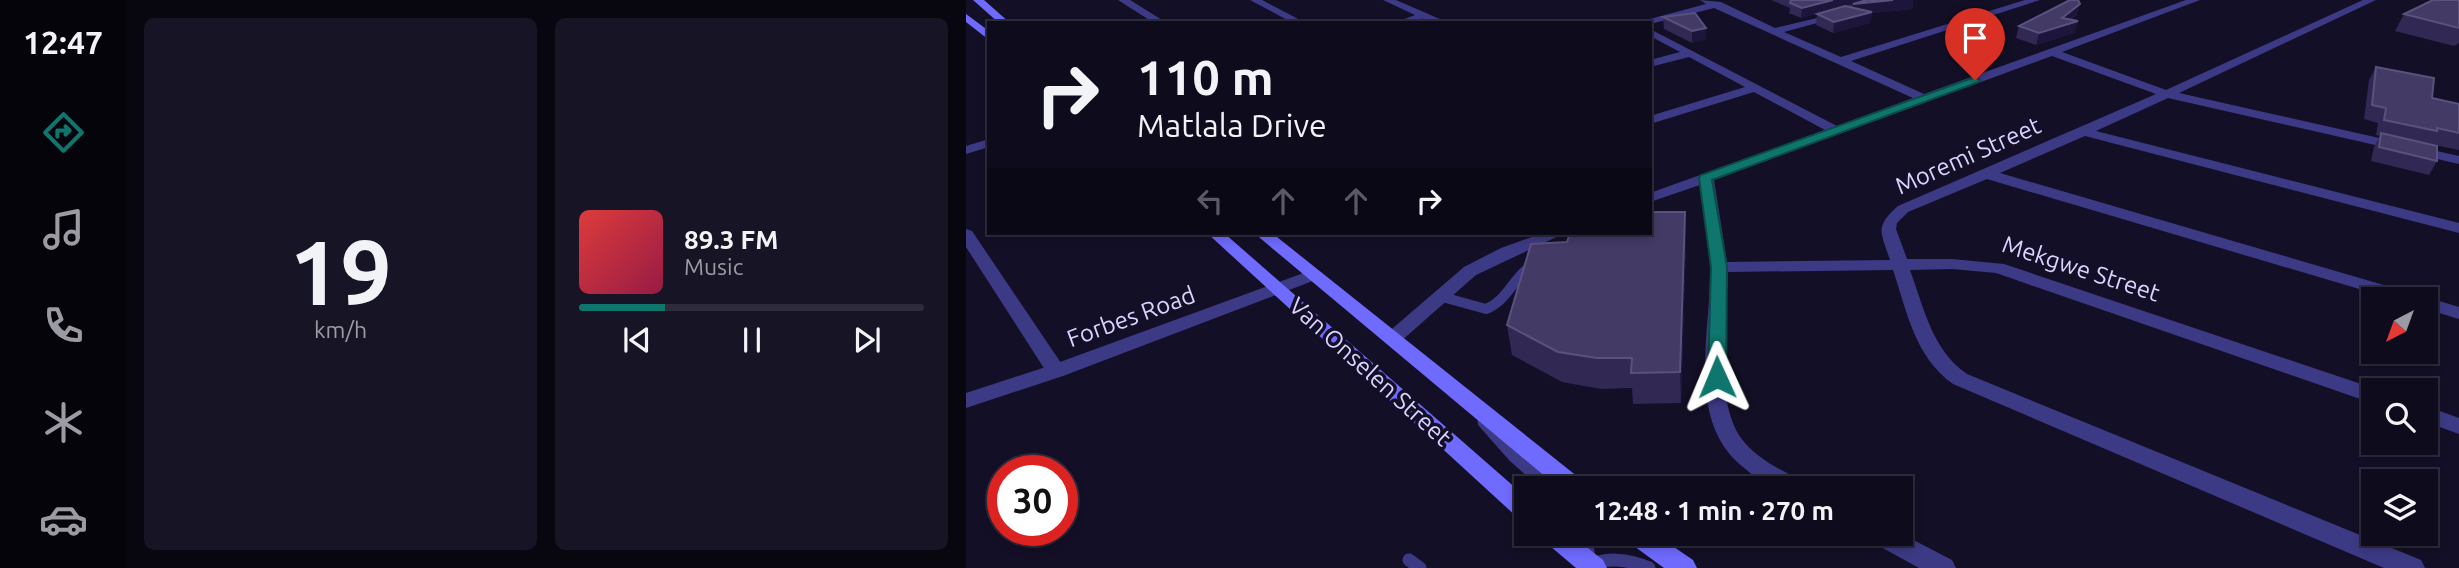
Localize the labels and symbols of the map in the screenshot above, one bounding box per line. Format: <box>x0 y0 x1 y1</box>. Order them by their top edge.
pin <box>1945 8 2005 80</box>
street label: Moremi Street <box>1891 111 2045 200</box>
street label: Mekgwe Street <box>1999 230 2164 307</box>
street label: Forbes Road <box>1063 281 1199 352</box>
north arrow <box>2361 287 2438 364</box>
street label: Van Onselen Street <box>1284 292 1457 452</box>
position arrow <box>1680 340 1754 414</box>
speed limit sign: 30 <box>987 455 1078 546</box>

